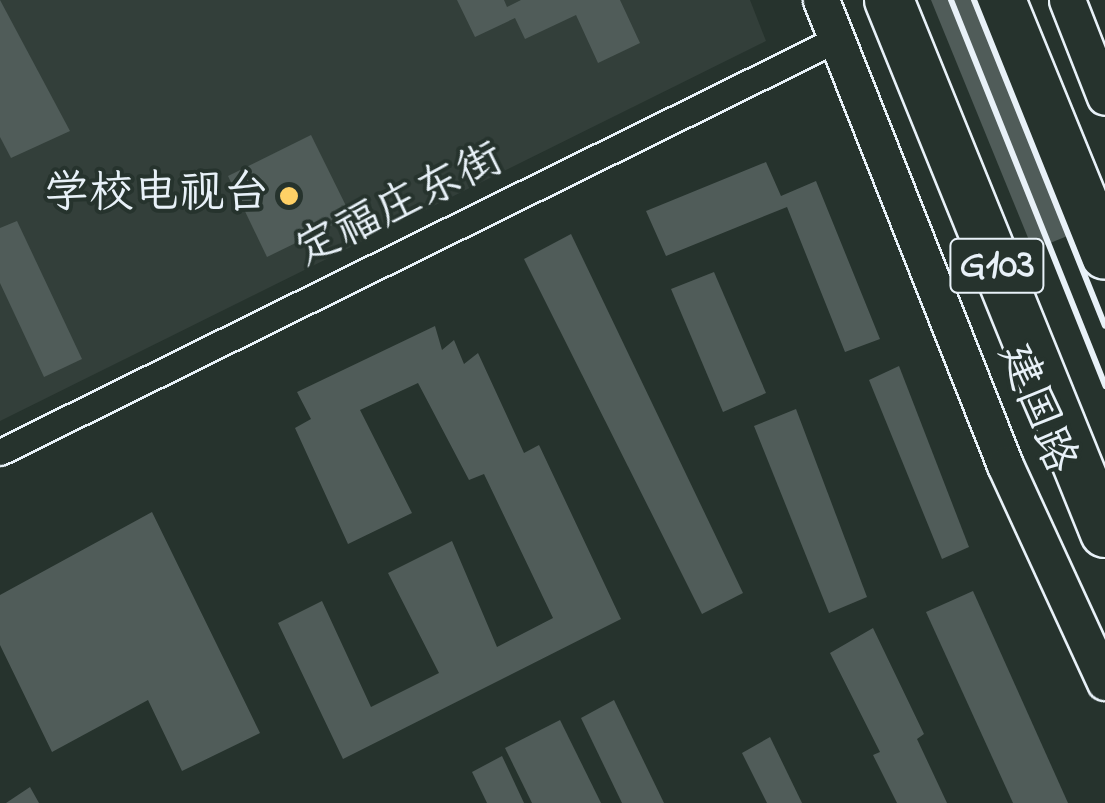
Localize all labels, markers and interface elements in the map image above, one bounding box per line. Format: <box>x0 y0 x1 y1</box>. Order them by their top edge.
street label: 定福庄东街 <box>287 133 513 281</box>
place label: 学校电视台 <box>44 169 269 223</box>
marker: 学校电视台 <box>278 185 300 207</box>
road number: G103 <box>947 229 1047 303</box>
street label: 建国路 <box>985 336 1085 482</box>

